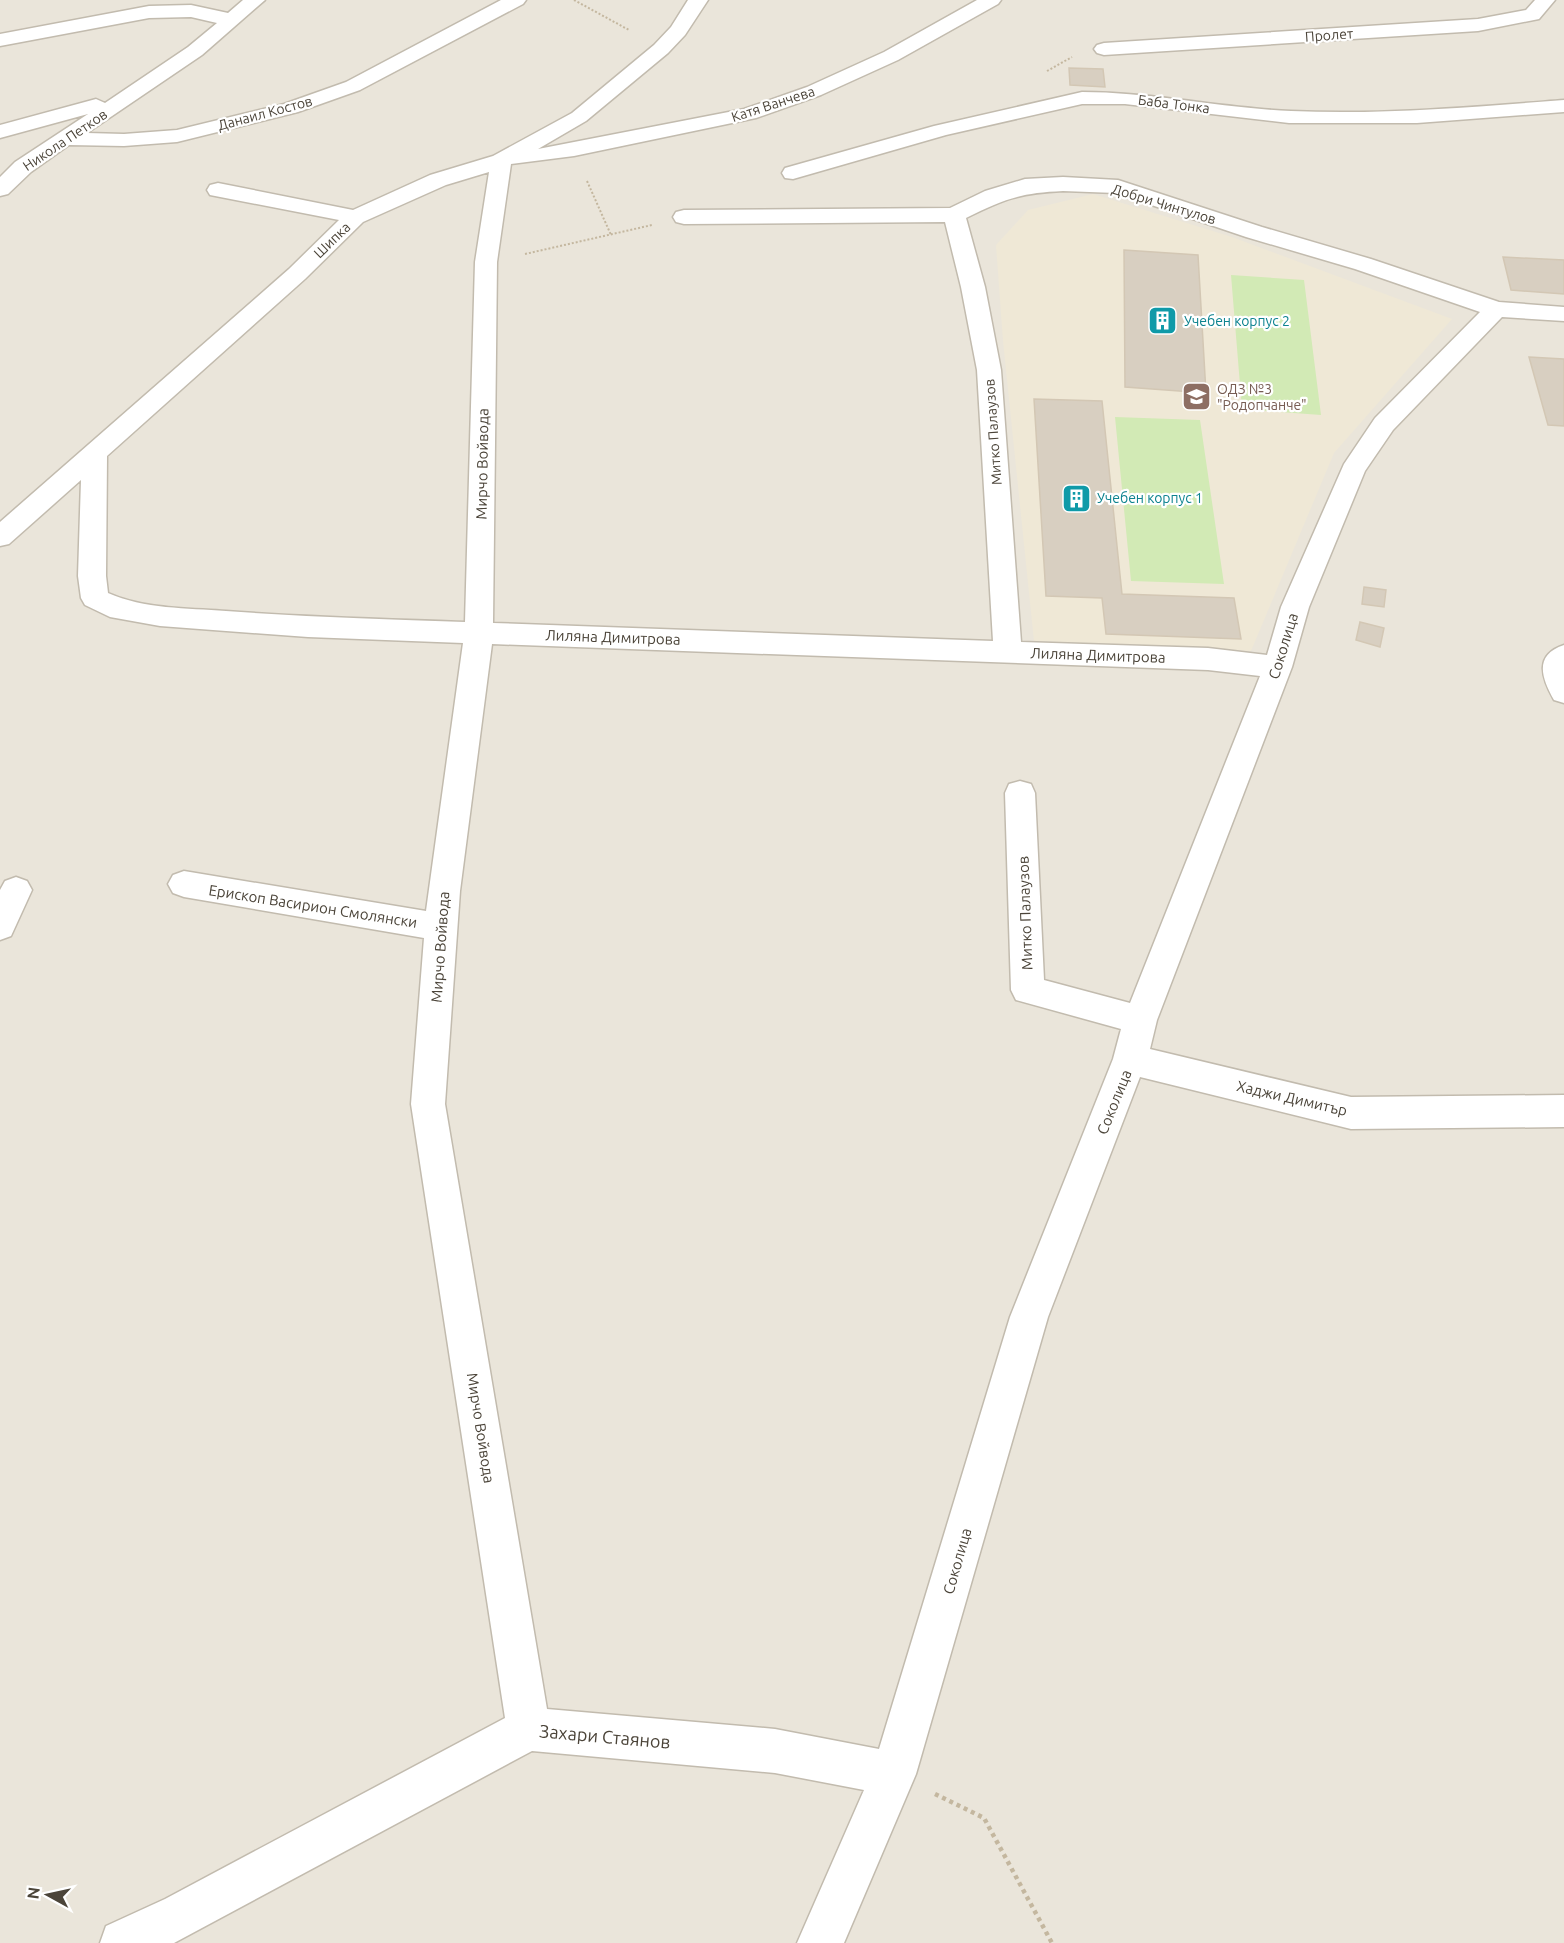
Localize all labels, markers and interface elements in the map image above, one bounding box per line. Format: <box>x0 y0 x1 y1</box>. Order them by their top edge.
street label: Пролет <box>1304 25 1354 45</box>
street label: Катя Ванчева <box>729 83 817 125</box>
street label: Баба Тонка <box>1137 92 1211 116</box>
street label: Данаил Костов <box>216 93 314 133</box>
street label: Никола Петков <box>20 106 110 174</box>
street label: Добри Чинтулов <box>1110 181 1218 227</box>
street label: Шипка <box>310 219 354 261</box>
building icon: Учебен корпус 2 <box>1147 305 1179 337</box>
place label: Учебен корпус 2 <box>1184 313 1290 329</box>
street label: Митко Палаузов <box>981 378 1005 486</box>
school or university icon: ОДЗ №3 "Родопчанче" <box>1180 381 1212 413</box>
place label: ОДЗ №3 "Родопчанче" <box>1217 381 1307 413</box>
street label: Мирчо Войвода <box>473 408 491 520</box>
building icon: Учебен корпус 1 <box>1060 482 1092 514</box>
place label: Учебен корпус 1 <box>1097 490 1203 506</box>
street label: Соколица <box>1265 611 1301 681</box>
street label: Лиляна Димитрова <box>545 626 681 648</box>
street label: Лиляна Димитрова <box>1030 644 1166 666</box>
street label: Митко Палаузов <box>1015 856 1035 970</box>
street label: Ерископ Васирион Смолянски <box>207 881 419 931</box>
street label: Мирчо Войвода <box>428 891 452 1003</box>
street label: Соколица <box>1093 1067 1135 1137</box>
street label: Хаджи Димитър <box>1235 1077 1349 1119</box>
street label: Мирчо Войвода <box>464 1372 498 1484</box>
street label: Соколица <box>939 1526 975 1596</box>
street label: Захари Стаянов <box>539 1720 671 1752</box>
north arrow <box>18 1865 78 1925</box>
text: N <box>23 1886 43 1900</box>

